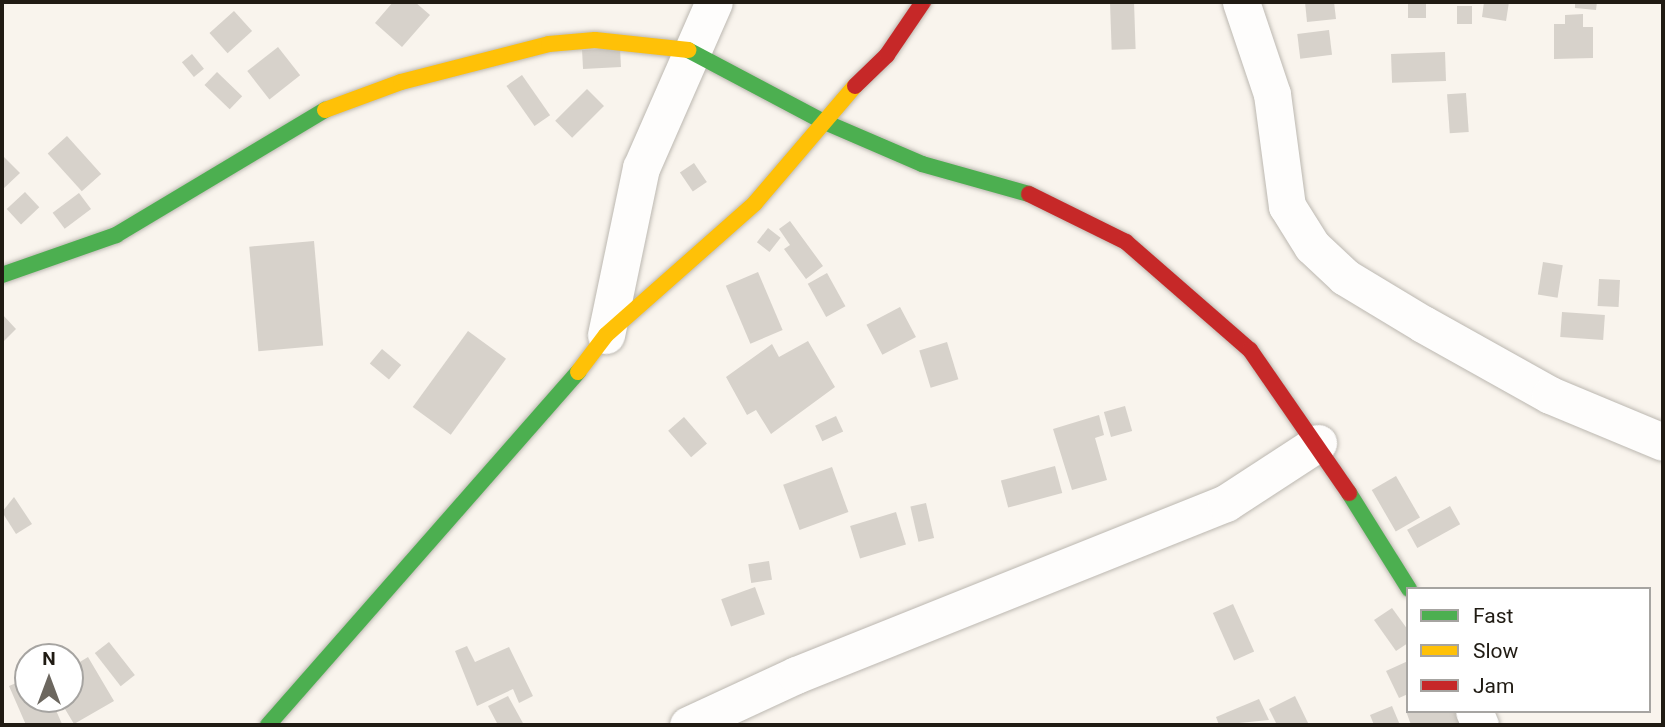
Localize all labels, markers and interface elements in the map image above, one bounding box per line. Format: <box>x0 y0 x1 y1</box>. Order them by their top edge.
legend <box>1406 587 1651 713</box>
text: Fast <box>1473 604 1513 628</box>
text: Slow <box>1473 639 1518 663</box>
north arrow <box>14 643 84 713</box>
text: N <box>42 647 56 670</box>
text: Jam <box>1473 674 1514 698</box>

